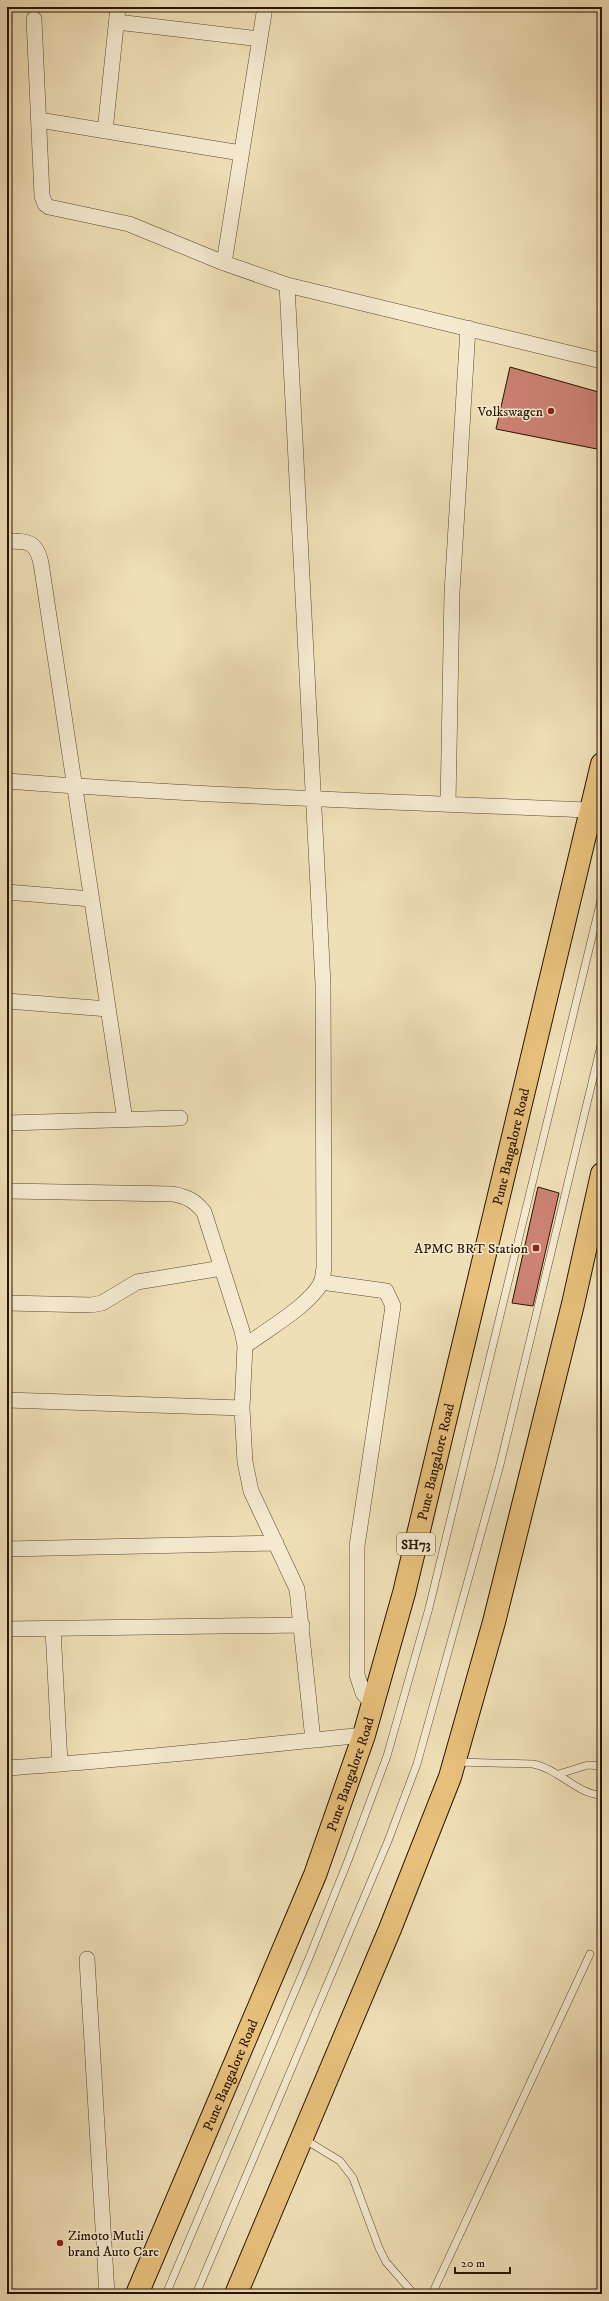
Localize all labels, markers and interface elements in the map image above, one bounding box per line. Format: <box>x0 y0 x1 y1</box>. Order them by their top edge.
place label: Volkswagen <box>477 403 544 421</box>
marker: Volkswagen <box>546 406 556 416</box>
street label: Pune Bangalore Road <box>489 1086 534 1207</box>
place label: APMC BRT Station <box>414 1240 529 1258</box>
marker: APMC BRT Station <box>531 1243 541 1253</box>
street label: Pune Bangalore Road <box>414 1402 459 1522</box>
road number: SH73 <box>397 1533 435 1555</box>
street label: Pune Bangalore Road <box>323 1715 379 1834</box>
street label: Pune Bangalore Road <box>199 2017 263 2134</box>
place label: Zimoto Mutli brand Auto Care <box>68 2227 159 2261</box>
marker: Zimoto Mutli brand Auto Care <box>55 2238 65 2248</box>
scale bar <box>455 2249 510 2275</box>
text: 20 m <box>461 2256 485 2271</box>

